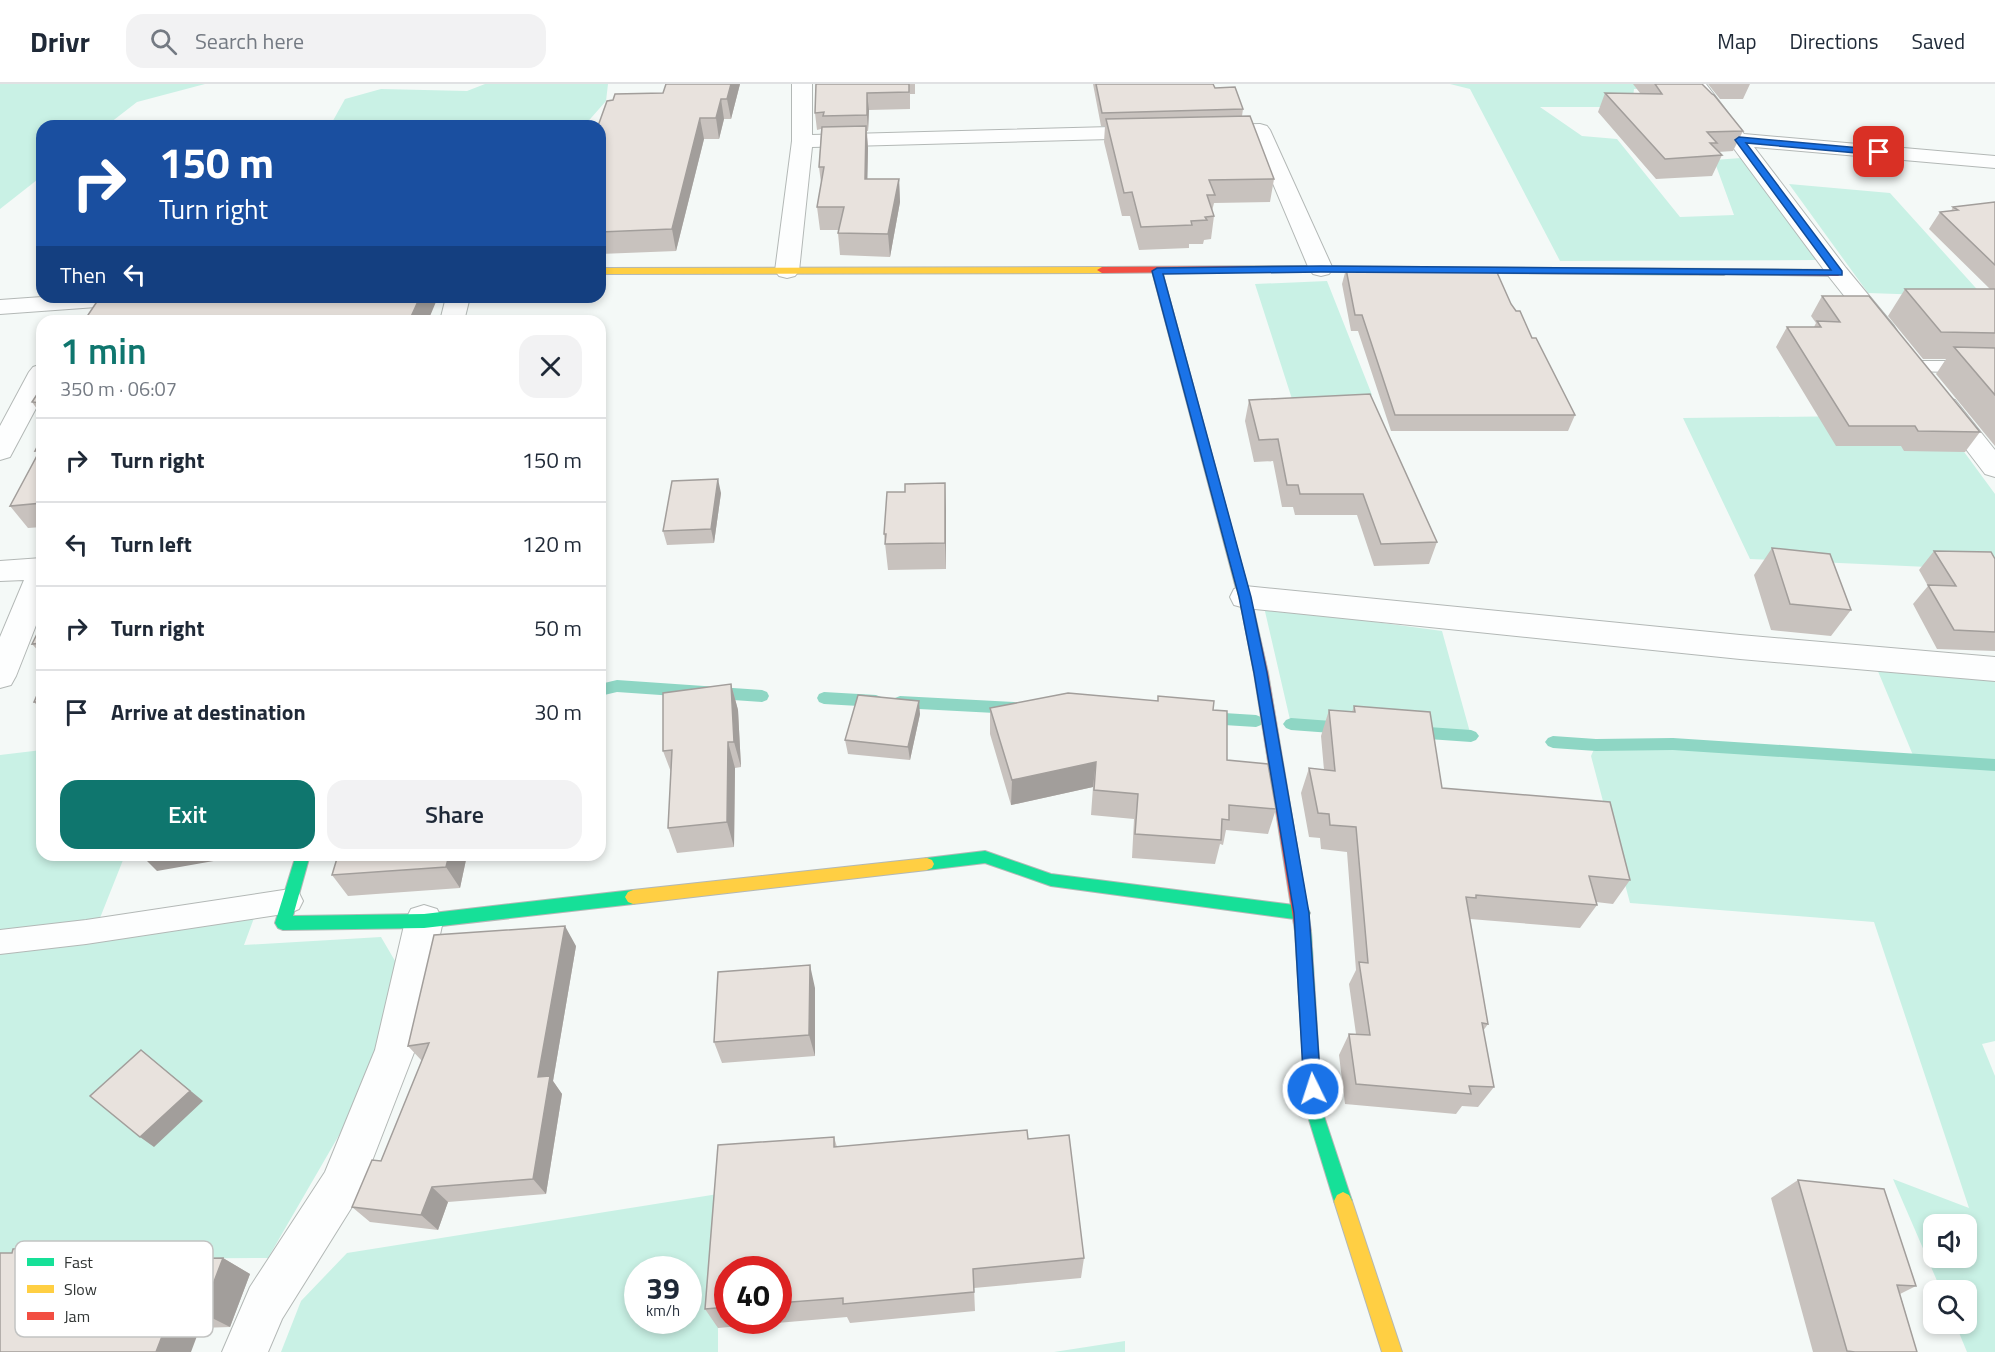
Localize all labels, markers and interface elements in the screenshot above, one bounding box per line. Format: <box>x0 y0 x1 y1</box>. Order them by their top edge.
search box <box>126 14 546 68</box>
text: Drivr <box>30 20 90 63</box>
text: Search here <box>195 24 304 58</box>
icon: search <box>147 25 180 58</box>
text: Map <box>1717 25 1757 57</box>
text: Directions <box>1790 25 1879 57</box>
text: Saved <box>1912 25 1965 57</box>
pin <box>1853 126 1904 177</box>
text: 150 m <box>159 130 274 194</box>
icon: arrive <box>1862 135 1895 168</box>
icon: right <box>60 144 138 222</box>
text: Turn right <box>159 188 268 229</box>
text: Then <box>60 258 106 292</box>
icon: left <box>118 258 151 291</box>
text: 1 min <box>60 323 147 378</box>
button: close <box>519 335 582 398</box>
text: 350 m · 06:07 <box>60 373 177 404</box>
text: Turn right <box>111 443 205 477</box>
text: 150 m <box>522 443 582 477</box>
icon: right <box>60 444 93 477</box>
text: Turn left <box>111 527 192 561</box>
text: 120 m <box>522 527 582 561</box>
icon: left <box>60 528 93 561</box>
text: Turn right <box>111 611 205 645</box>
text: 50 m <box>534 611 582 645</box>
icon: right <box>60 612 93 645</box>
text: Arrive at destination <box>111 695 306 729</box>
text: 30 m <box>534 695 582 729</box>
icon: arrive <box>60 696 93 729</box>
button: Exit <box>60 780 315 849</box>
button: Share <box>327 780 582 849</box>
position arrow <box>1281 1057 1345 1121</box>
map controls <box>1923 1214 1977 1334</box>
button: sound <box>1923 1214 1977 1268</box>
legend <box>15 1241 213 1337</box>
text: Fast <box>64 1250 93 1274</box>
speed limit sign: 40 <box>714 1256 792 1334</box>
text: 39 <box>646 1265 680 1311</box>
text: Slow <box>64 1277 97 1301</box>
button: search <box>1923 1280 1977 1334</box>
text: km/h <box>646 1299 680 1322</box>
text: Jam <box>64 1304 90 1328</box>

